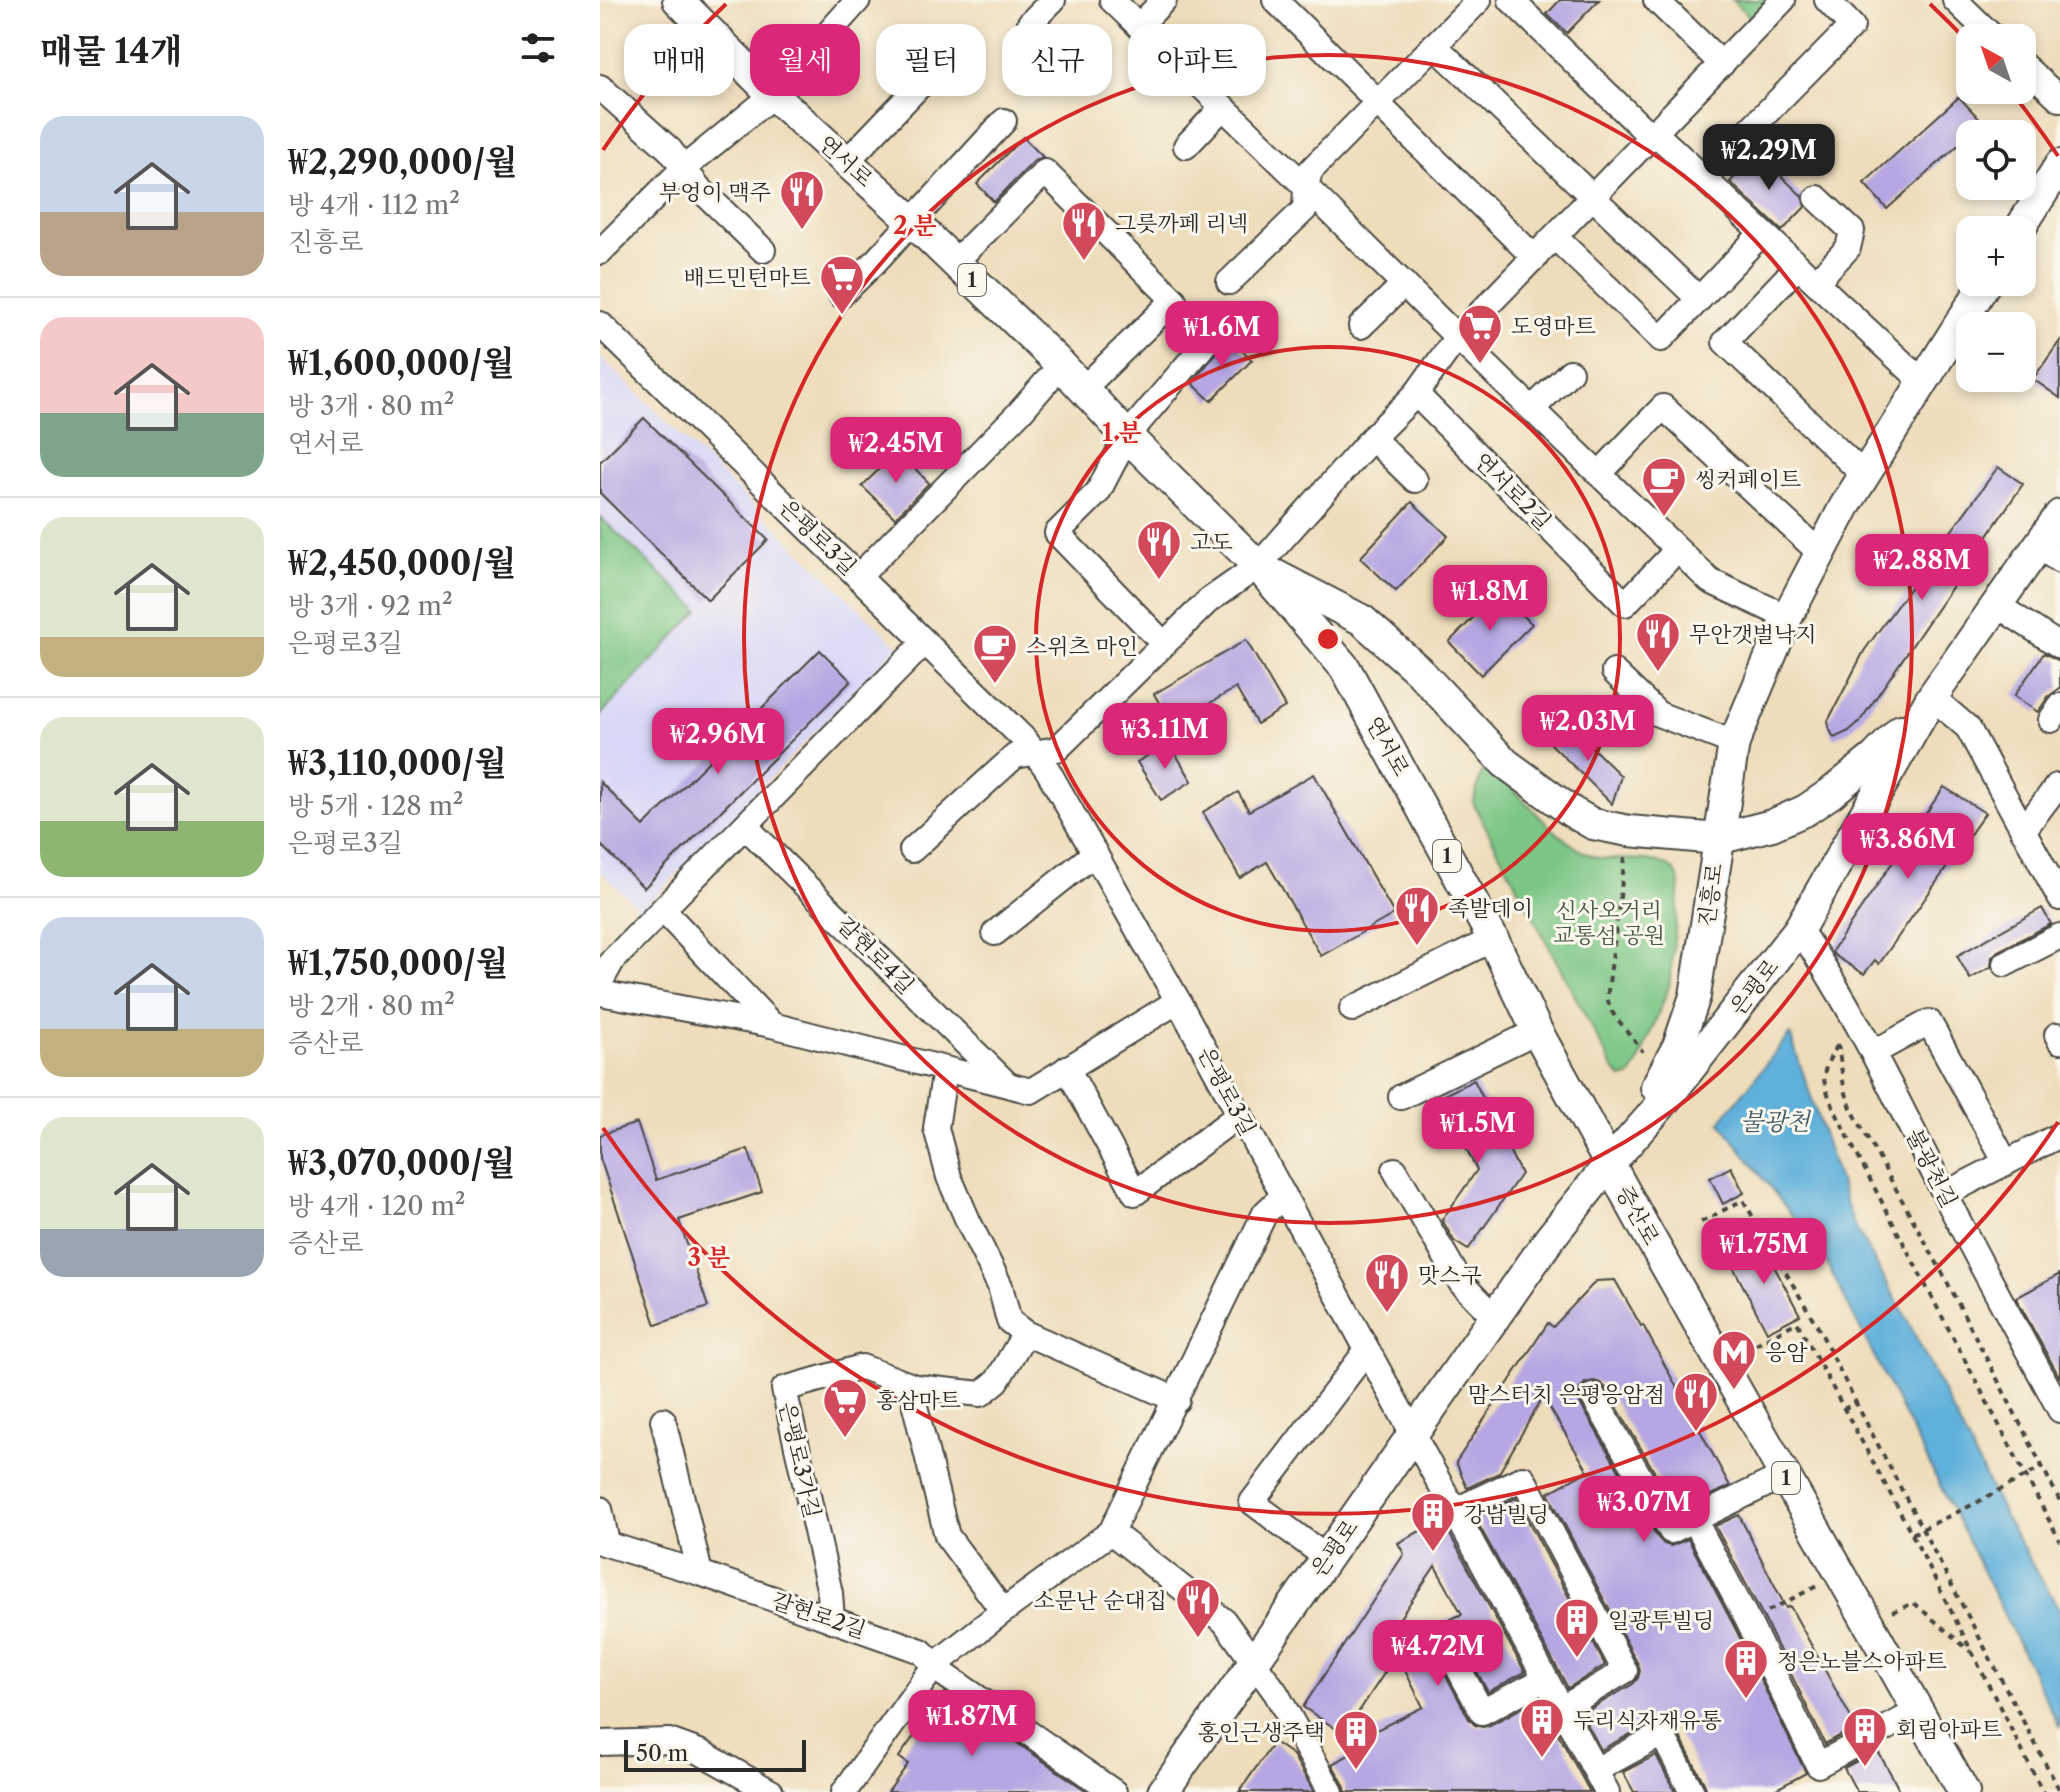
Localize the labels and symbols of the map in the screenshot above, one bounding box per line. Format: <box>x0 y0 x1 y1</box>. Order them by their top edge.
north arrow <box>1956 24 2036 104</box>
pin: ₩2.29M <box>1704 124 1834 192</box>
street label: 연서로 <box>813 130 878 193</box>
restaurant icon: 부엉이 맥주 <box>778 168 826 231</box>
place label: 부엉이 맥주 <box>659 179 771 206</box>
restaurant icon: 그릇까페 리넥 <box>1060 199 1108 262</box>
place label: 그릇까페 리넥 <box>1115 210 1248 237</box>
text: 2 분 <box>893 211 937 240</box>
supermarket icon: 배드민턴마트 <box>818 253 866 316</box>
place label: 배드민턴마트 <box>683 264 811 291</box>
road number: 1 <box>958 264 986 296</box>
pin: ₩1.6M <box>1166 301 1278 369</box>
supermarket icon: 도영마트 <box>1456 302 1504 365</box>
place label: 도영마트 <box>1511 313 1596 340</box>
pin: ₩2.45M <box>831 417 961 485</box>
text: 1 분 <box>1102 418 1142 447</box>
street label: 연서로2길 <box>1469 447 1557 535</box>
cafe icon: 씽커페이트 <box>1640 455 1688 518</box>
place label: 씽커페이트 <box>1695 466 1801 493</box>
street label: 은평로3길 <box>773 494 862 581</box>
restaurant icon: 고도 <box>1135 518 1183 581</box>
place label: 고도 <box>1190 529 1233 556</box>
pin: ₩2.88M <box>1857 534 1987 602</box>
pin: ₩1.8M <box>1434 565 1546 633</box>
restaurant icon: 무안갯벌낙지 <box>1634 610 1682 673</box>
place label: 무안갯벌낙지 <box>1689 621 1817 648</box>
cafe icon: 스위츠 마인 <box>971 622 1019 685</box>
centre of rings <box>1314 625 1342 653</box>
place label: 스위츠 마인 <box>1026 633 1138 660</box>
pin: ₩2.03M <box>1523 695 1653 763</box>
pin: ₩3.11M <box>1100 703 1230 771</box>
pin: ₩2.96M <box>653 708 783 776</box>
street label: 연서로 <box>1360 712 1415 781</box>
pin: ₩3.86M <box>1843 813 1973 881</box>
road number: 1 <box>1433 840 1461 872</box>
street label: 진흥로 <box>1693 862 1728 929</box>
restaurant icon: 족발데이 <box>1393 884 1441 947</box>
place label: 족발데이 <box>1448 895 1533 922</box>
park label: 신사오거리 교통섬 공원 <box>1553 897 1665 949</box>
street label: 갈현로4길 <box>832 911 920 999</box>
street label: 은평로 <box>1724 954 1785 1021</box>
street label: 은평로3길 <box>1192 1042 1261 1140</box>
pin: ₩1.5M <box>1422 1097 1534 1165</box>
water label: 불광천 <box>1740 1107 1812 1136</box>
street label: 불광천길 <box>1900 1124 1963 1212</box>
street label: 증산로 <box>1610 1181 1665 1250</box>
pin: ₩1.75M <box>1699 1218 1829 1286</box>
text: 3 분 <box>688 1243 730 1272</box>
restaurant icon: 맛스구 <box>1363 1251 1411 1314</box>
place label: 맛스구 <box>1418 1262 1482 1289</box>
metro station icon: 응암 <box>1710 1328 1758 1391</box>
place label: 응암 <box>1765 1339 1808 1366</box>
restaurant icon: 맘스터치 은평응암점 <box>1672 1370 1720 1433</box>
supermarket icon: 홍삼마트 <box>821 1376 869 1439</box>
place label: 맘스터치 은평응암점 <box>1468 1381 1665 1408</box>
place label: 홍삼마트 <box>876 1387 961 1414</box>
street label: 은평로3가길 <box>773 1399 826 1521</box>
road number: 1 <box>1772 1462 1800 1494</box>
pin: ₩3.07M <box>1579 1476 1709 1544</box>
building icon: 강남빌딩 <box>1409 1490 1457 1553</box>
place label: 강남빌딩 <box>1464 1501 1549 1528</box>
street label: 은평로 <box>1305 1514 1364 1582</box>
restaurant icon: 소문난 순대집 <box>1174 1576 1222 1639</box>
street label: 갈현로2길 <box>768 1587 869 1644</box>
place label: 소문난 순대집 <box>1034 1587 1167 1614</box>
building icon: 일광투빌딩 <box>1553 1596 1601 1659</box>
place label: 일광투빌딩 <box>1608 1607 1714 1634</box>
pin: ₩4.72M <box>1373 1620 1503 1688</box>
building icon: 정은노블스아파트 <box>1722 1637 1770 1700</box>
place label: 정은노블스아파트 <box>1777 1648 1947 1675</box>
pin: ₩1.87M <box>907 1690 1037 1758</box>
building icon: 두리식자재유통 <box>1518 1696 1566 1759</box>
building icon: 회림아파트 <box>1841 1705 1889 1768</box>
place label: 두리식자재유통 <box>1573 1707 1722 1734</box>
building icon: 홍인근생주택 <box>1332 1708 1380 1771</box>
place label: 회림아파트 <box>1896 1716 2002 1743</box>
place label: 홍인근생주택 <box>1197 1719 1325 1746</box>
scale bar <box>624 1736 806 1772</box>

